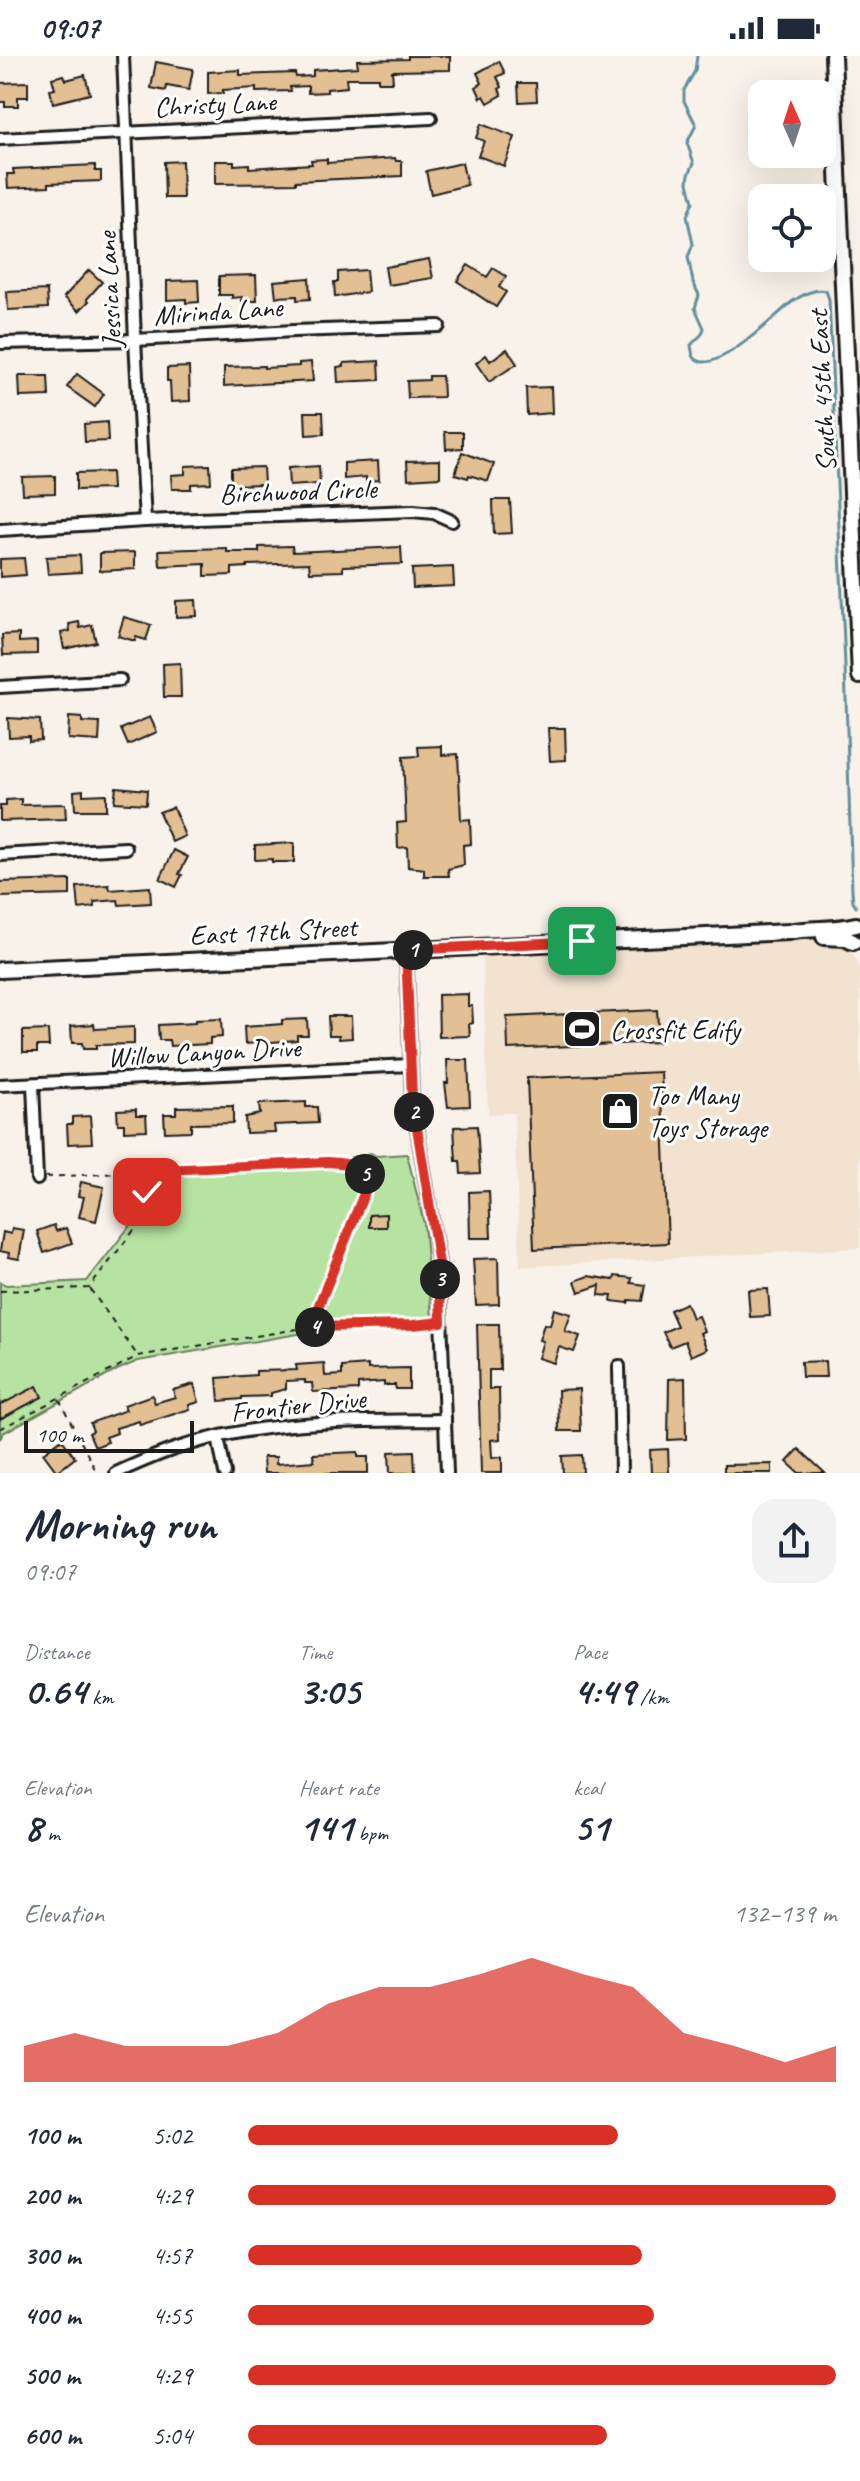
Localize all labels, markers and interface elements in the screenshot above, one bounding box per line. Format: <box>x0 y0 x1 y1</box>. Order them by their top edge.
text: 09:07 <box>40 9 99 47</box>
north arrow <box>748 80 836 168</box>
map controls <box>748 80 836 272</box>
street label: Christy Lane <box>153 83 278 125</box>
button: locate <box>748 184 836 272</box>
street label: Jessica Lane <box>88 229 130 351</box>
street label: Mirinda Lane <box>153 289 285 333</box>
street label: South 45th East <box>800 306 844 473</box>
street label: Birchwood Circle <box>219 471 379 511</box>
pin <box>548 907 616 975</box>
street label: East 17th Street <box>189 909 360 953</box>
icon: arrive <box>560 919 604 963</box>
pin: 1 <box>393 930 433 970</box>
text: 1 <box>408 936 418 964</box>
sports icon: Crossfit Edify <box>561 1008 603 1050</box>
place label: Crossfit Edify <box>610 1012 742 1047</box>
street label: Willow Canyon Drive <box>107 1029 303 1075</box>
place label: Too Many Toys Storage <box>648 1078 769 1145</box>
shop icon: Too Many Toys Storage <box>599 1090 641 1132</box>
pin: 2 <box>394 1092 434 1132</box>
text: 2 <box>409 1098 419 1126</box>
pin: 5 <box>345 1154 385 1194</box>
pin <box>113 1158 181 1226</box>
text: 5 <box>360 1160 370 1188</box>
icon: check <box>125 1170 169 1214</box>
pin: 3 <box>420 1259 460 1299</box>
text: 3 <box>435 1265 445 1293</box>
pin: 4 <box>295 1307 335 1347</box>
text: 4 <box>310 1313 320 1341</box>
street label: Frontier Drive <box>229 1380 369 1429</box>
scale bar <box>24 1417 194 1453</box>
text: 100 m <box>36 1421 83 1449</box>
text: Morning run <box>24 1497 216 1552</box>
button: share <box>752 1499 836 1583</box>
text: 09:07 <box>24 1555 76 1588</box>
text: Distance <box>24 1638 90 1666</box>
text: Time <box>299 1638 332 1666</box>
text: Pace <box>573 1638 607 1666</box>
text: 0.64 <box>24 1666 87 1716</box>
text: 3:05 <box>299 1666 360 1716</box>
text: 4:49 <box>573 1666 635 1716</box>
text: km <box>87 1683 114 1711</box>
text: /km <box>635 1683 669 1711</box>
text: Elevation <box>24 1774 92 1802</box>
text: Heart rate <box>299 1774 379 1802</box>
text: kcal <box>573 1774 602 1802</box>
text: 8 <box>24 1802 42 1852</box>
text: 141 <box>299 1802 353 1852</box>
text: 51 <box>573 1802 609 1852</box>
text: m <box>42 1819 60 1847</box>
text: bpm <box>353 1819 388 1847</box>
text: Elevation <box>24 1897 104 1930</box>
text: 132–139 m <box>733 1897 836 1930</box>
text: 100 m <box>24 2119 80 2152</box>
text: 5:02 <box>152 2119 192 2152</box>
text: 200 m <box>24 2179 80 2212</box>
text: 4:29 <box>152 2179 192 2212</box>
text: 300 m <box>24 2239 80 2272</box>
text: 4:57 <box>152 2239 192 2272</box>
text: 400 m <box>24 2299 80 2332</box>
text: 4:55 <box>152 2299 192 2332</box>
text: 500 m <box>24 2359 80 2392</box>
text: 4:29 <box>152 2359 192 2392</box>
text: 600 m <box>24 2419 81 2452</box>
text: 5:04 <box>152 2419 192 2452</box>

